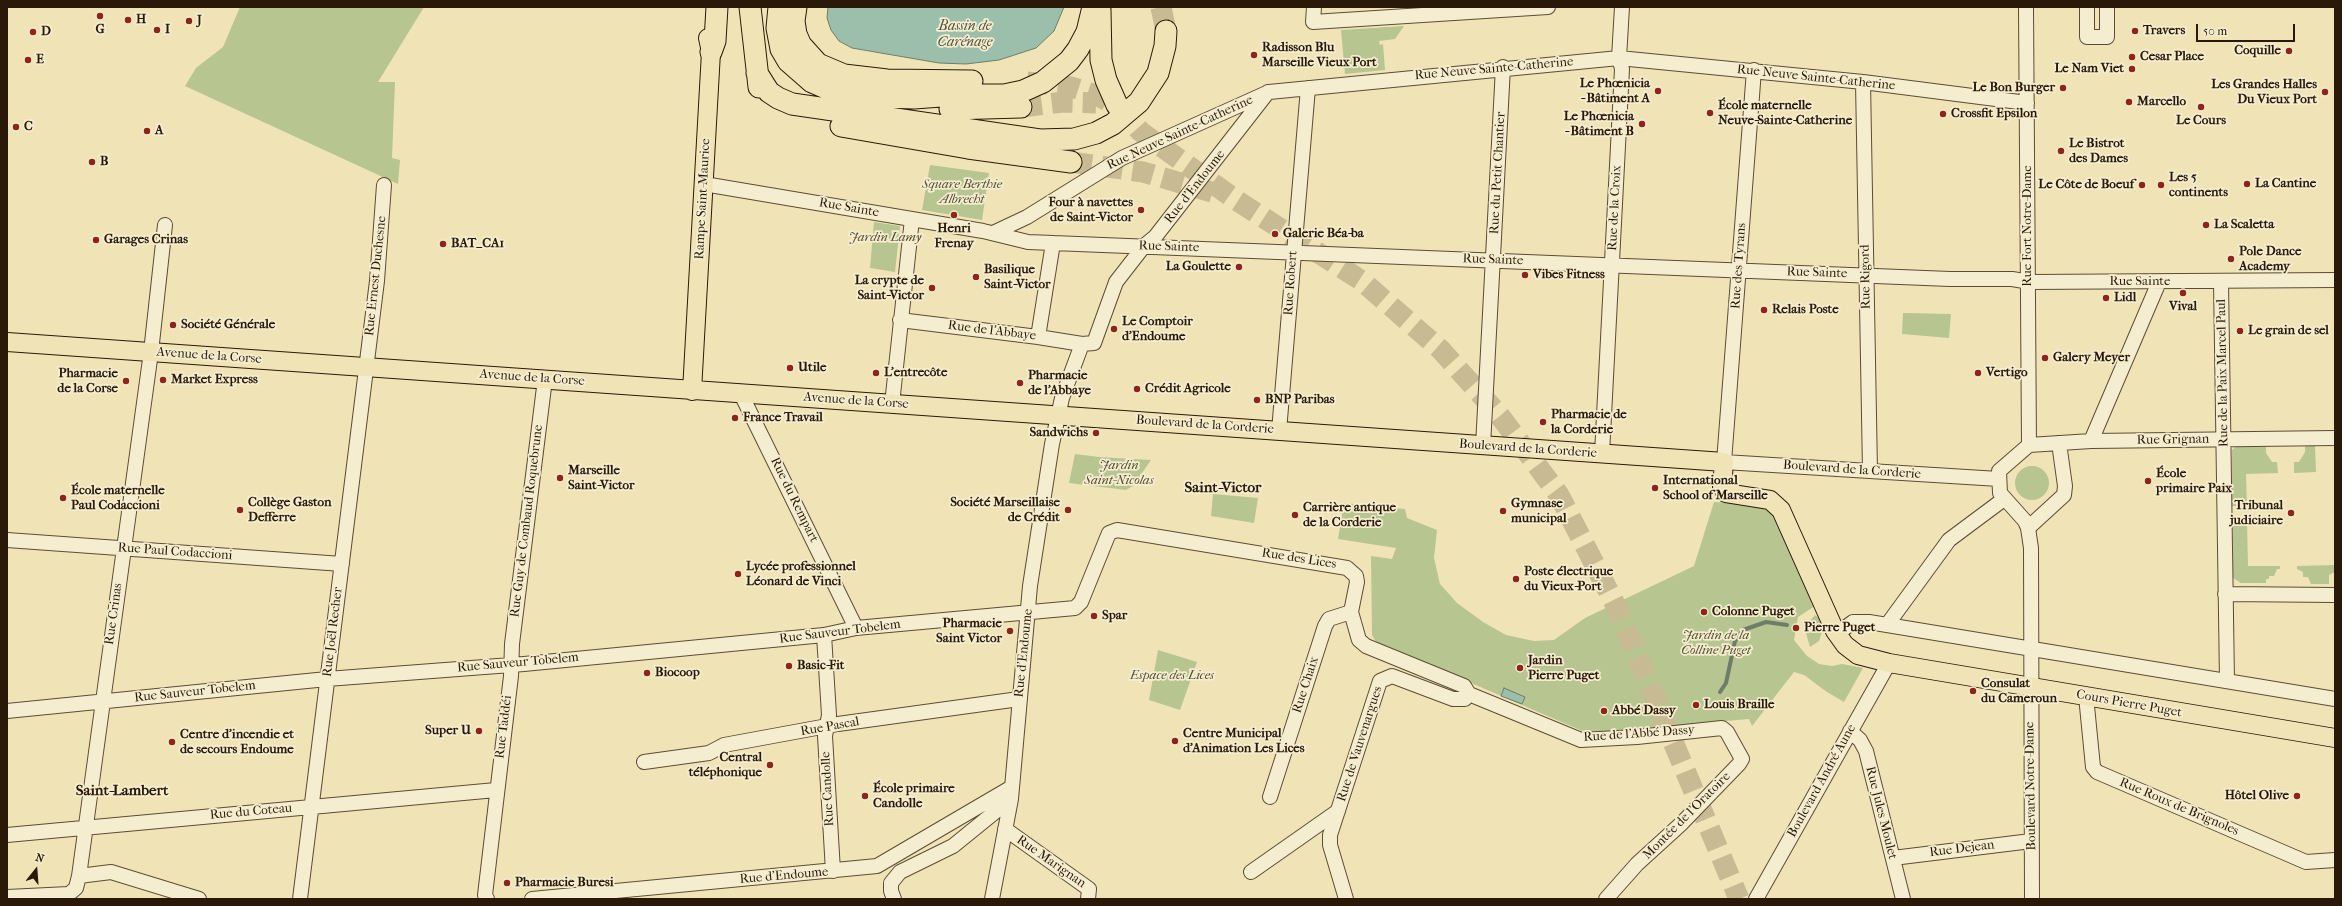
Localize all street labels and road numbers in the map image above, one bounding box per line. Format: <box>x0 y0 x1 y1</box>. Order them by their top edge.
street label: Rue Neuve Sainte-Catherine <box>1414 54 1574 84</box>
street label: Rue Neuve Sainte-Catherine <box>1736 62 1896 94</box>
street label: Rue Neuve Sainte-Catherine <box>1105 92 1255 174</box>
street label: Rue du Petit Chantier <box>1487 111 1509 235</box>
street label: Rampe Saint-Maurice <box>692 138 714 260</box>
street label: Rue d'Endoume <box>1161 147 1229 227</box>
street label: Rue de la Croix <box>1605 165 1625 251</box>
street label: Rue Fort Notre-Dame <box>2020 165 2036 287</box>
street label: Rue Sainte <box>818 195 880 221</box>
street label: Rue Ernest Duchesne <box>362 215 390 337</box>
street label: Rue des Tyrans <box>1728 222 1750 310</box>
street label: Rue Sainte <box>1138 238 1200 256</box>
street label: Rue Rigord <box>1858 244 1874 310</box>
street label: Rue Robert <box>1281 250 1301 316</box>
street label: Rue Sainte <box>1462 251 1524 269</box>
street label: Rue Sainte <box>1786 264 1848 282</box>
street label: Rue Sainte <box>2110 274 2170 290</box>
street label: Rue de la Paix Marcel Paul <box>2214 299 2232 447</box>
street label: Rue de l'Abbaye <box>947 318 1037 344</box>
street label: Avenue de la Corse <box>156 345 262 367</box>
street label: Avenue de la Corse <box>479 367 585 389</box>
street label: Avenue de la Corse <box>803 390 909 412</box>
street label: Boulevard de la Corderie <box>1136 412 1274 438</box>
street label: Rue Guy de Combaud Roquebrune <box>507 424 547 618</box>
street label: Rue Grignan <box>2137 432 2209 448</box>
street label: Boulevard de la Corderie <box>1459 436 1597 462</box>
street label: Rue du Rempart <box>767 455 821 545</box>
street label: Boulevard de la Corderie <box>1783 457 1921 483</box>
street label: Rue Paul Codaccioni <box>117 540 233 564</box>
street label: Rue des Lices <box>1261 545 1337 573</box>
street label: Rue Crinas <box>102 582 126 646</box>
street label: Rue Joël Recher <box>320 586 346 678</box>
street label: Rue d'Endoume <box>1012 608 1036 698</box>
street label: Rue Sauveur Tobelem <box>778 617 902 647</box>
street label: Rue Sauveur Tobelem <box>457 650 579 676</box>
street label: Rue Chaix <box>1290 655 1322 715</box>
street label: Rue Sauveur Tobelem <box>134 678 256 706</box>
street label: Rue de Vauvenargues <box>1334 684 1386 804</box>
street label: Cours Pierre Puget <box>2075 687 2183 721</box>
street label: Rue Taddéi <box>492 694 516 760</box>
street label: Rue Pascal <box>799 714 861 740</box>
street label: Boulevard Notre-Dame <box>2022 721 2040 851</box>
street label: Rue de l'Abbé Dassy <box>1583 722 1695 746</box>
street label: Boulevard André Aune <box>1784 722 1860 840</box>
street label: Rue Candolle <box>818 751 838 827</box>
street label: Rue Jules Moulet <box>1862 765 1900 861</box>
street label: Montée de l'Oratoire <box>1640 769 1734 863</box>
street label: Rue Roux de Brignoles <box>2117 775 2241 839</box>
street label: Rue du Coteau <box>209 801 293 823</box>
street label: Rue Marignan <box>1013 832 1089 892</box>
street label: Rue Dejean <box>1929 837 1995 861</box>
street label: Rue d'Endoume <box>739 864 829 888</box>

